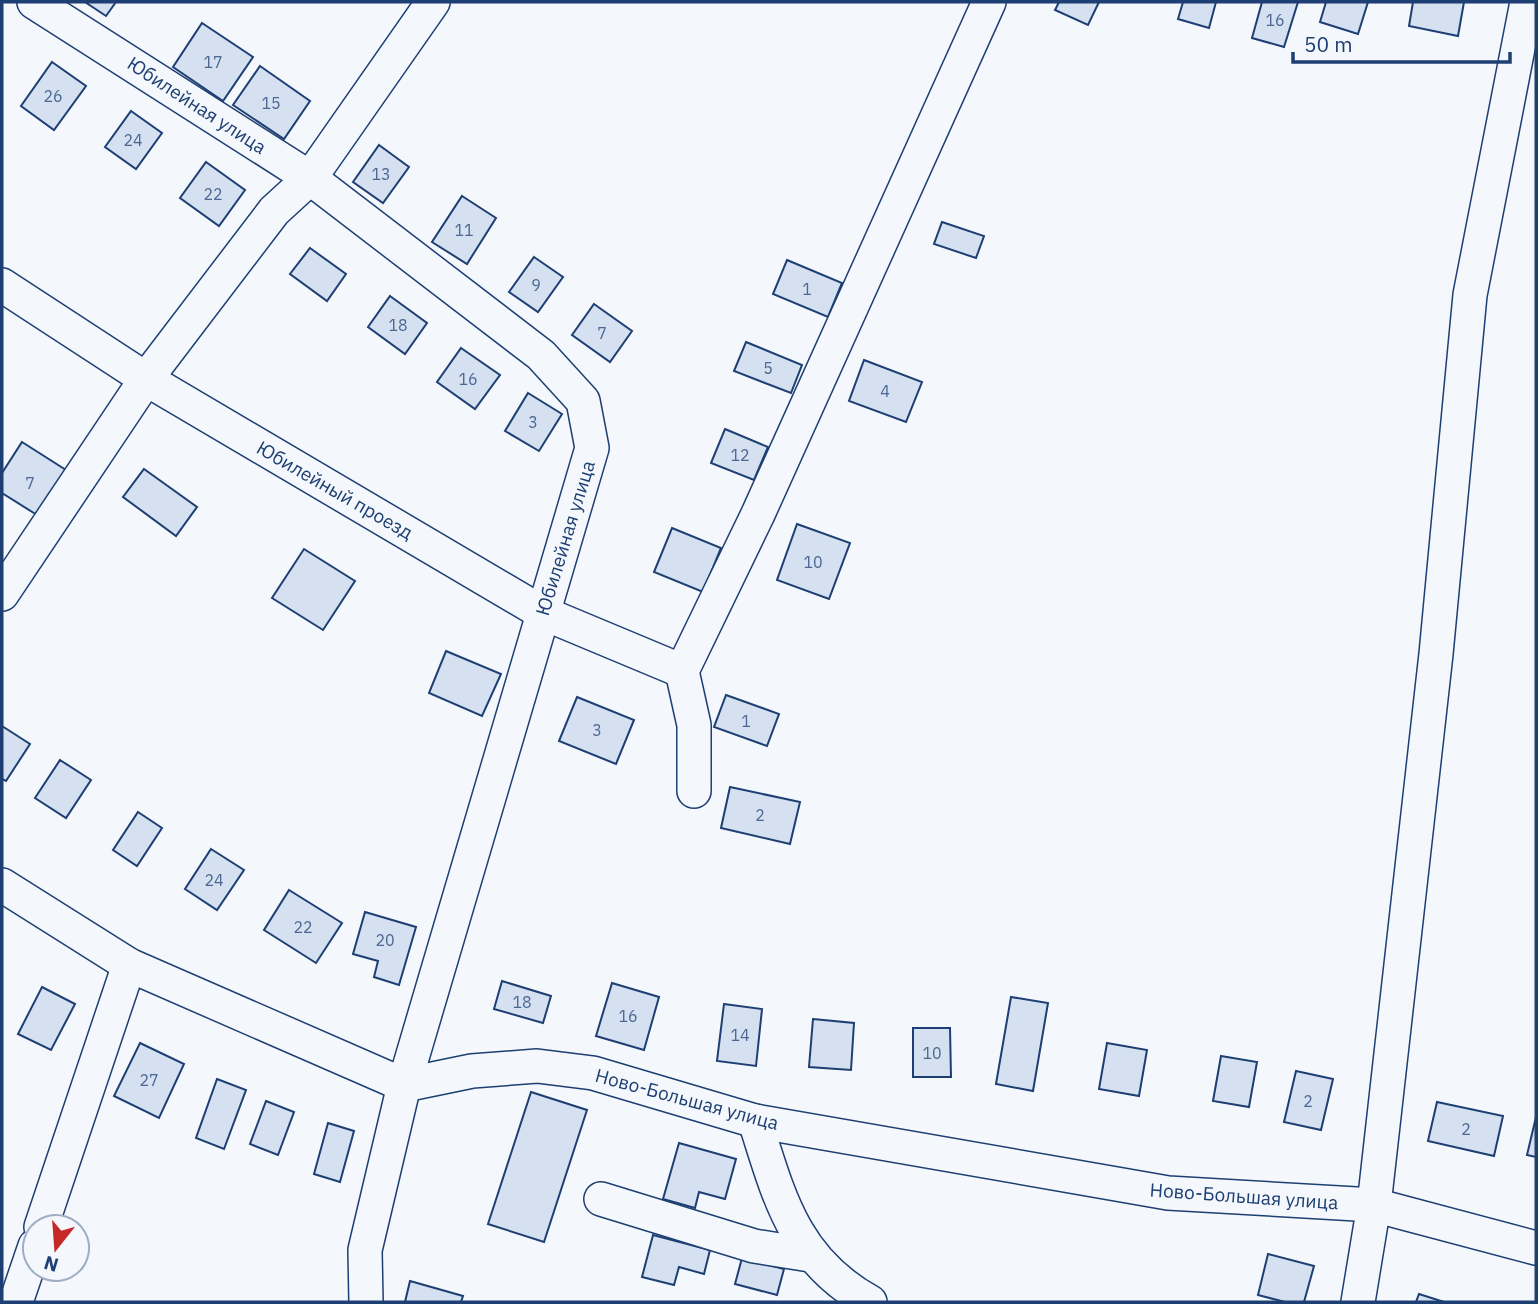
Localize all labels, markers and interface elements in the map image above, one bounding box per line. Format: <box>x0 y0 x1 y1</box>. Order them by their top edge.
house number: 16 <box>1265 10 1285 30</box>
scale bar <box>1293 21 1510 65</box>
text: 50 m <box>1304 30 1353 58</box>
street label: Юбилейная улица <box>123 51 271 159</box>
house number: 17 <box>203 52 223 72</box>
house number: 26 <box>43 86 63 106</box>
house number: 15 <box>261 93 281 113</box>
house number: 24 <box>123 130 143 150</box>
house number: 13 <box>371 164 391 184</box>
house number: 22 <box>203 184 223 204</box>
house number: 11 <box>454 220 474 240</box>
house number: 9 <box>531 275 541 295</box>
house number: 1 <box>802 279 812 299</box>
house number: 18 <box>388 315 408 335</box>
house number: 7 <box>597 323 607 343</box>
house number: 5 <box>763 358 773 378</box>
house number: 16 <box>458 369 478 389</box>
house number: 4 <box>880 381 890 401</box>
house number: 3 <box>528 412 538 432</box>
street label: Юбилейный проезд <box>252 435 418 545</box>
house number: 12 <box>730 445 750 465</box>
street label: Юбилейная улица <box>530 457 600 619</box>
house number: 7 <box>25 473 35 493</box>
house number: 10 <box>803 552 823 572</box>
house number: 1 <box>741 711 751 731</box>
house number: 3 <box>592 720 602 740</box>
house number: 2 <box>755 805 765 825</box>
house number: 24 <box>204 870 224 890</box>
house number: 22 <box>293 917 313 937</box>
house number: 20 <box>375 930 395 950</box>
house number: 18 <box>512 992 532 1012</box>
house number: 16 <box>618 1006 638 1026</box>
house number: 14 <box>730 1025 750 1045</box>
house number: 10 <box>922 1043 942 1063</box>
street label: Ново-Большая улица <box>593 1063 781 1135</box>
house number: 27 <box>139 1070 159 1090</box>
house number: 2 <box>1303 1091 1313 1111</box>
house number: 2 <box>1461 1119 1471 1139</box>
street label: Ново-Большая улица <box>1149 1177 1339 1215</box>
north arrow <box>21 1213 91 1283</box>
text: N <box>41 1251 61 1278</box>

